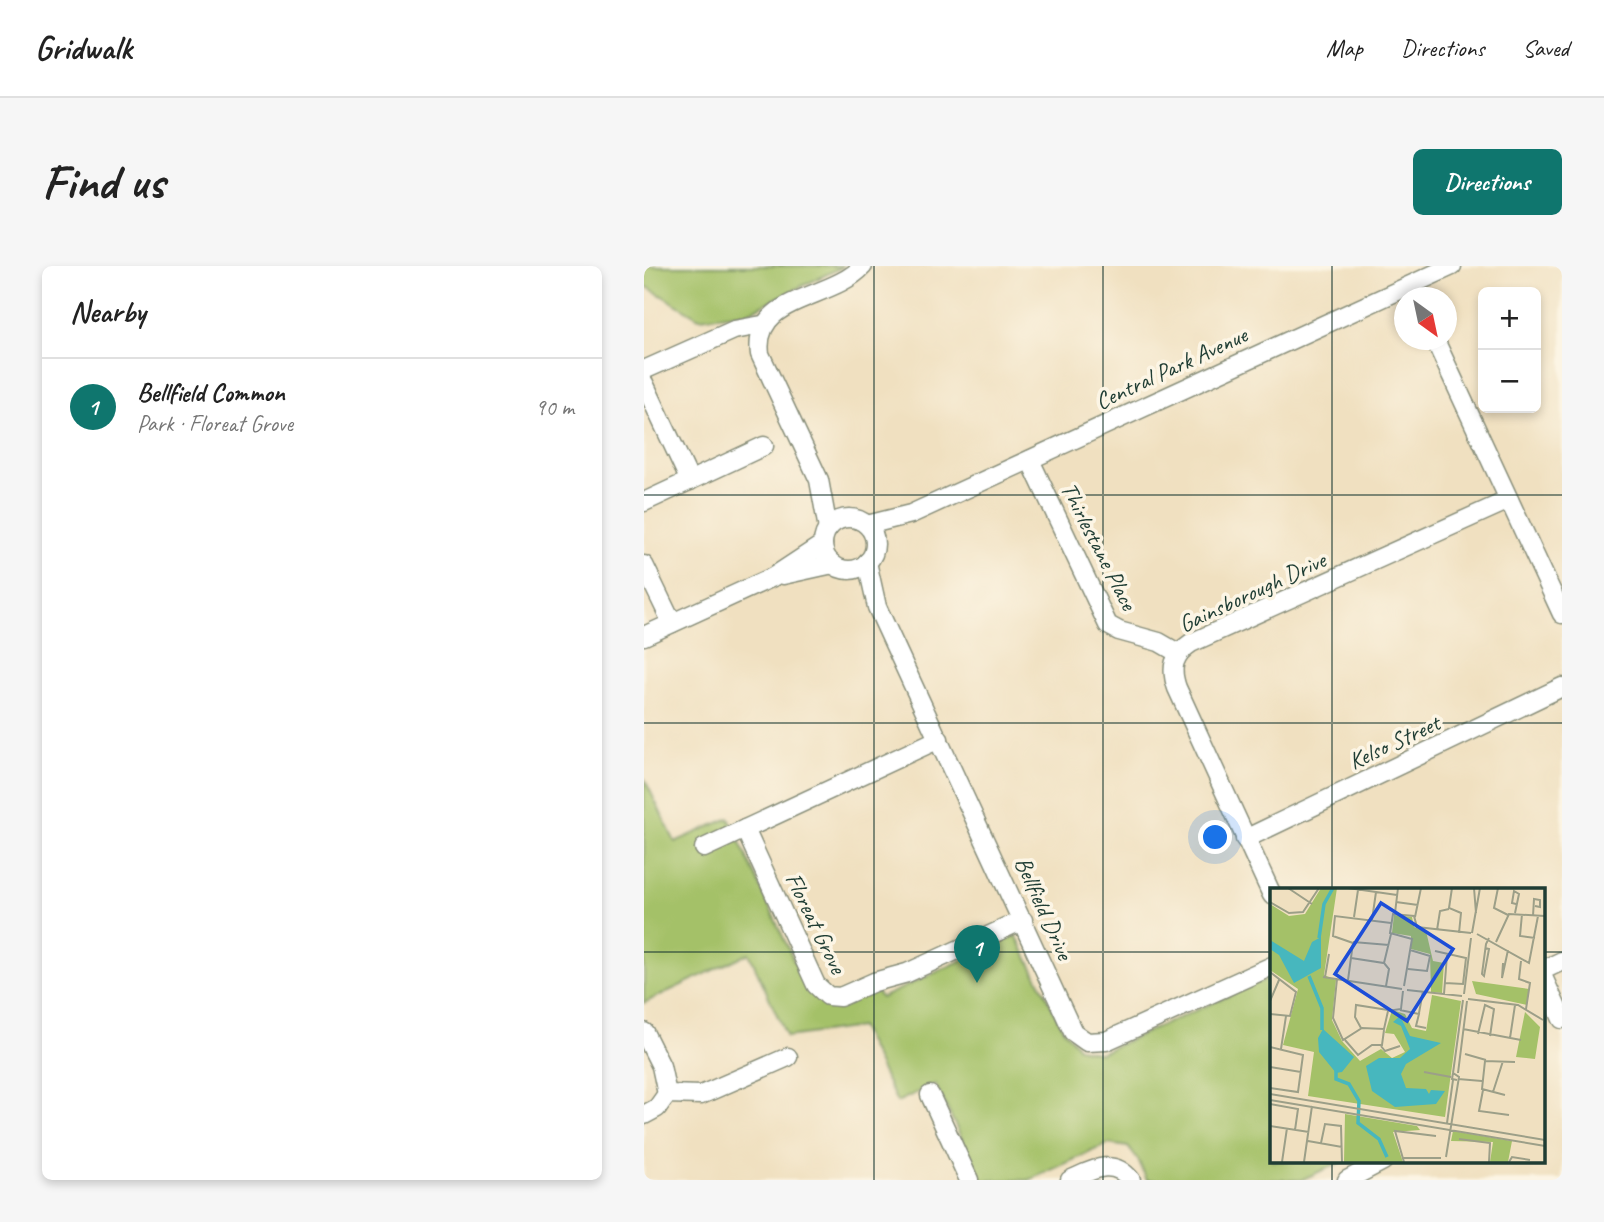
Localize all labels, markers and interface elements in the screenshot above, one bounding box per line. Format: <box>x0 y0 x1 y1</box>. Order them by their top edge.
text: Gridwalk <box>35 27 132 69</box>
text: Map <box>1326 33 1363 63</box>
text: Directions <box>1401 33 1484 63</box>
text: Saved <box>1522 33 1569 63</box>
button: Directions <box>1413 149 1562 215</box>
text: Find us <box>42 151 164 213</box>
north arrow <box>1394 287 1457 350</box>
map controls <box>1478 287 1541 413</box>
button: + <box>1478 287 1541 350</box>
text: Nearby <box>70 293 146 331</box>
street label: Central Park Avenue <box>1090 319 1254 416</box>
button: − <box>1478 350 1541 413</box>
text: Bellfield Common <box>137 376 285 409</box>
text: 1 <box>88 393 98 422</box>
text: 90 m <box>535 393 574 422</box>
text: Park · Floreat Grove <box>137 409 293 438</box>
street label: Thirlestane Place <box>1054 477 1145 617</box>
street label: Gainsborough Drive <box>1174 544 1332 639</box>
street label: Kelso Street <box>1344 707 1446 776</box>
your location <box>1198 820 1232 854</box>
street label: Bellfield Drive <box>1008 852 1081 966</box>
street label: Floreat Grove <box>779 868 854 980</box>
inset map <box>1270 888 1544 1163</box>
pin: 1 <box>954 925 1000 983</box>

